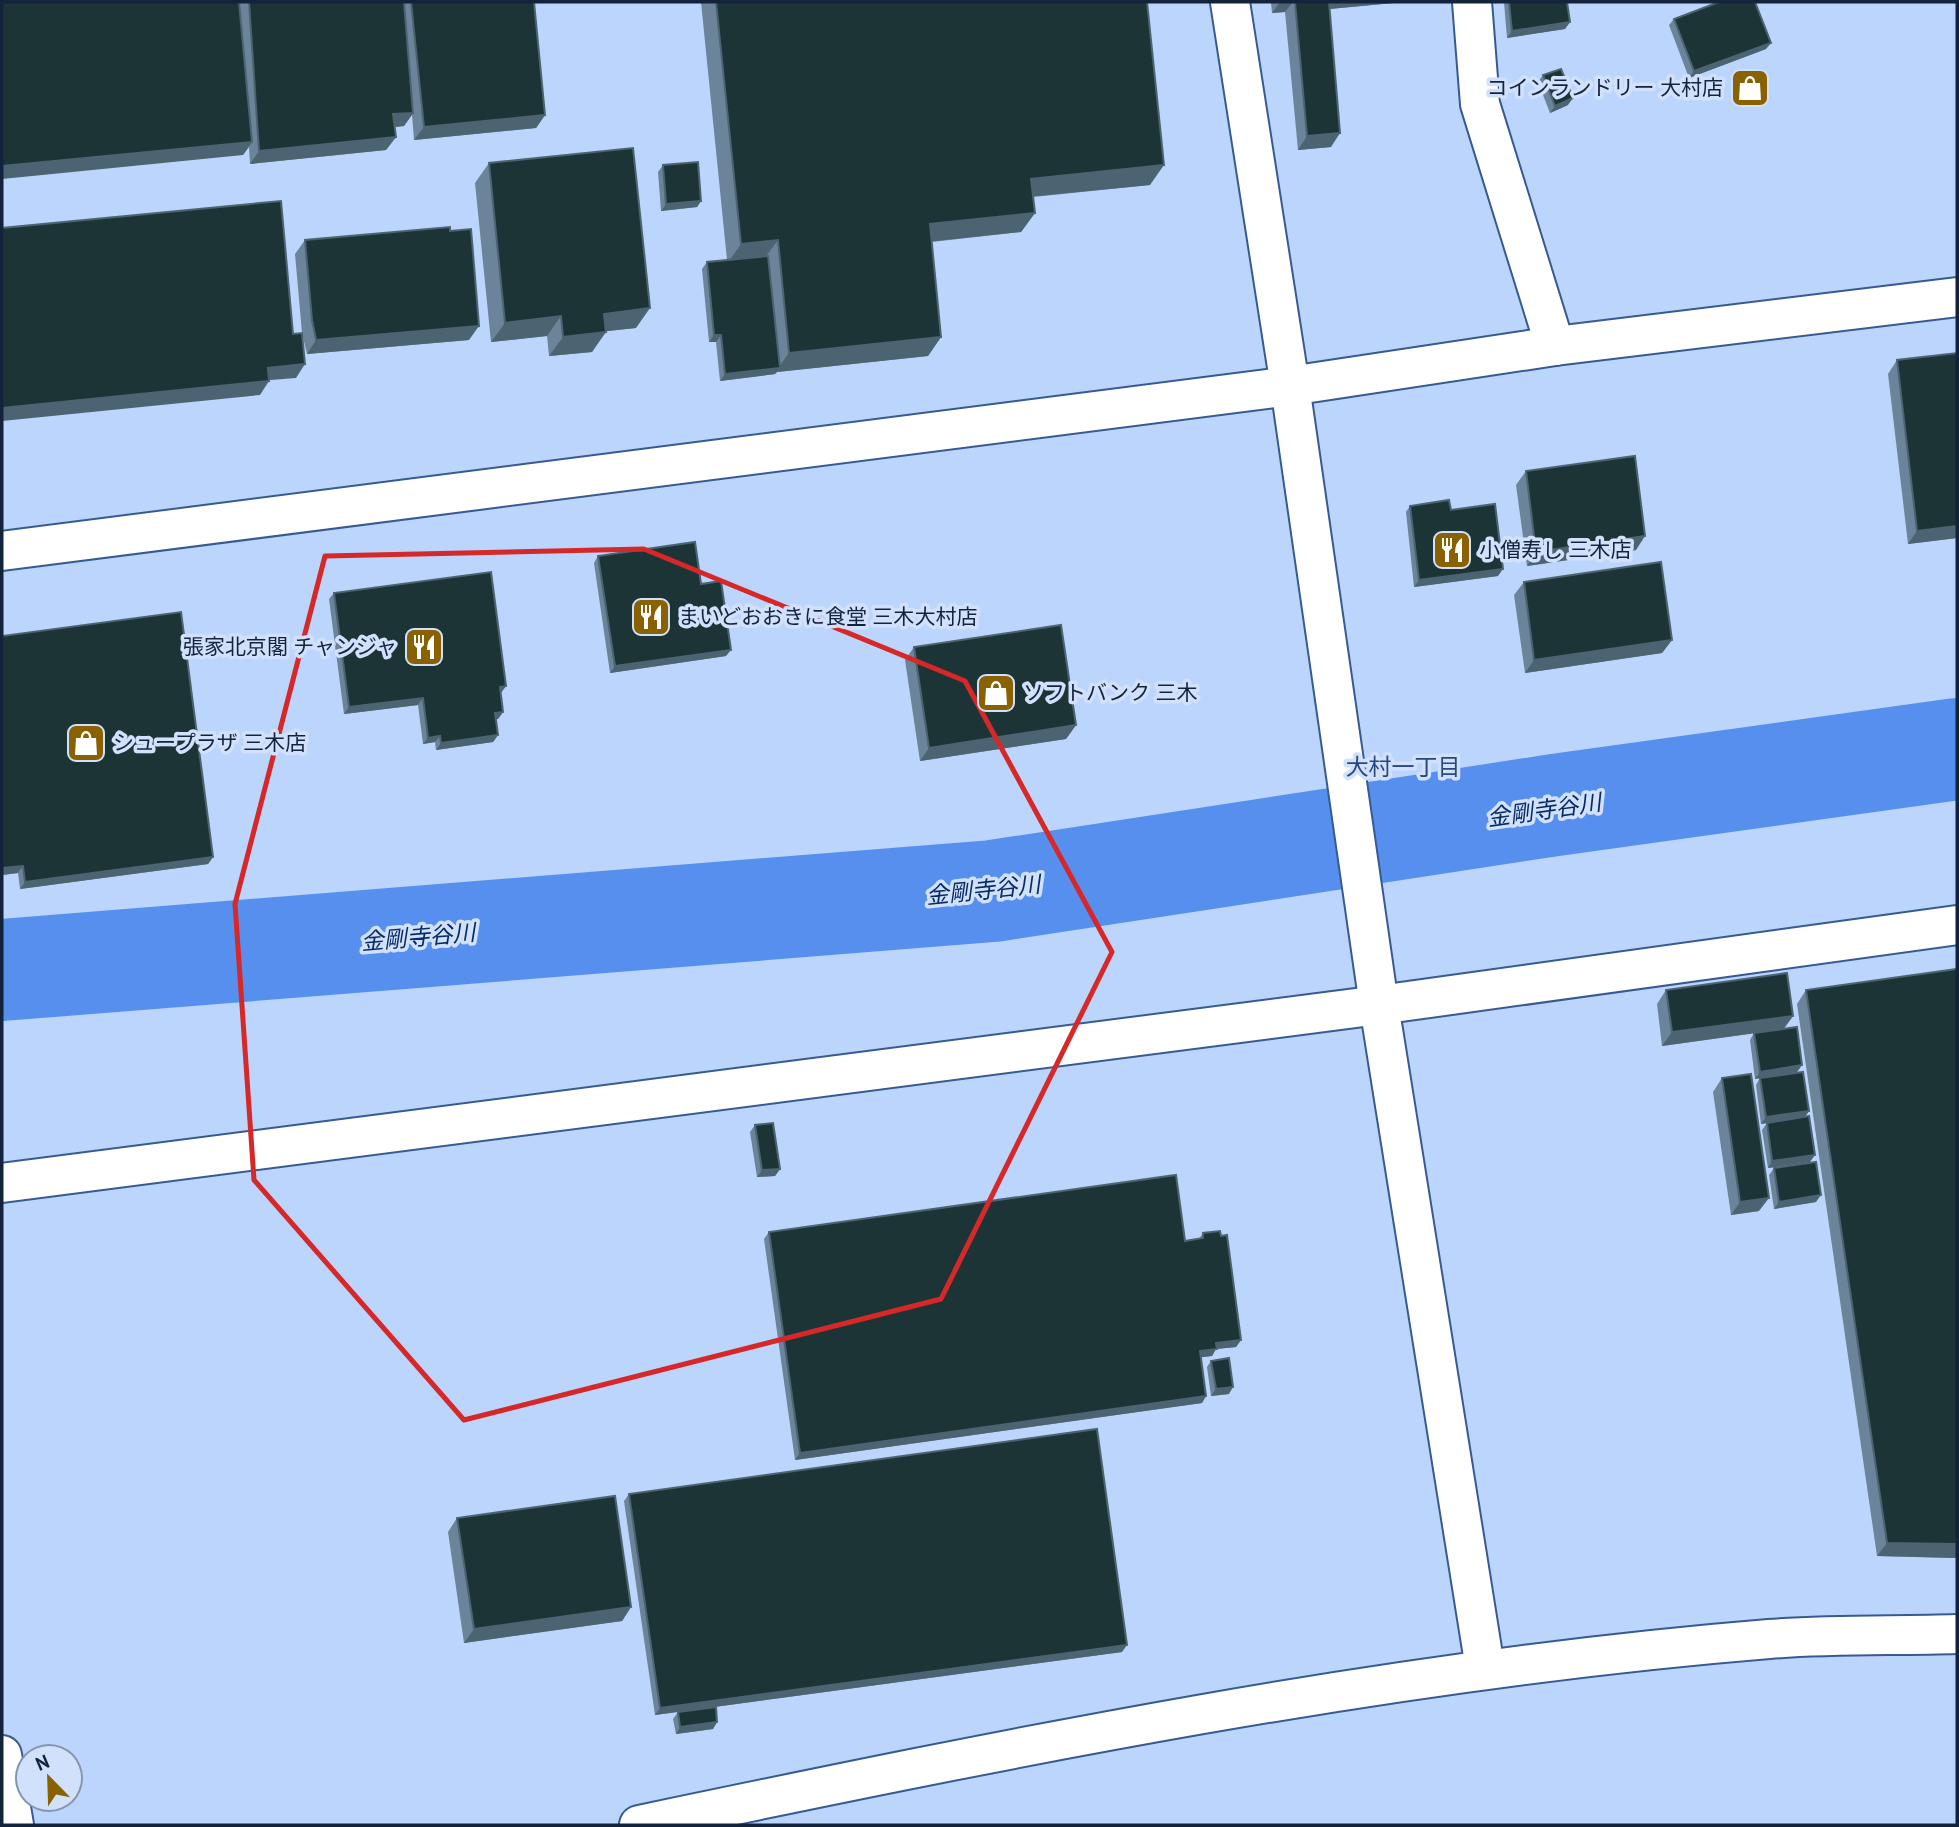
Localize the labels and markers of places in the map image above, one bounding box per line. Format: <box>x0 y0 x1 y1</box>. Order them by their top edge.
shop icon: コインランドリー 大村店 <box>1729 67 1771 109</box>
place label: コインランドリー 大村店 <box>1486 74 1723 101</box>
restaurant icon: 小僧寿し 三木店 <box>1431 529 1473 571</box>
place label: 小僧寿し 三木店 <box>1479 536 1632 563</box>
restaurant icon: まいどおおきに食堂 三木大村店 <box>630 596 672 638</box>
place label: まいどおおきに食堂 三木大村店 <box>678 603 978 630</box>
restaurant icon: 張家北京閣 チャンジャ <box>403 626 445 668</box>
place label: 張家北京閣 チャンジャ <box>183 633 397 660</box>
shop icon: ソフトバンク 三木 <box>975 672 1017 714</box>
place label: ソフトバンク 三木 <box>1023 679 1198 706</box>
shop icon: シュープラザ 三木店 <box>65 722 107 764</box>
place label: シュープラザ 三木店 <box>113 729 306 756</box>

